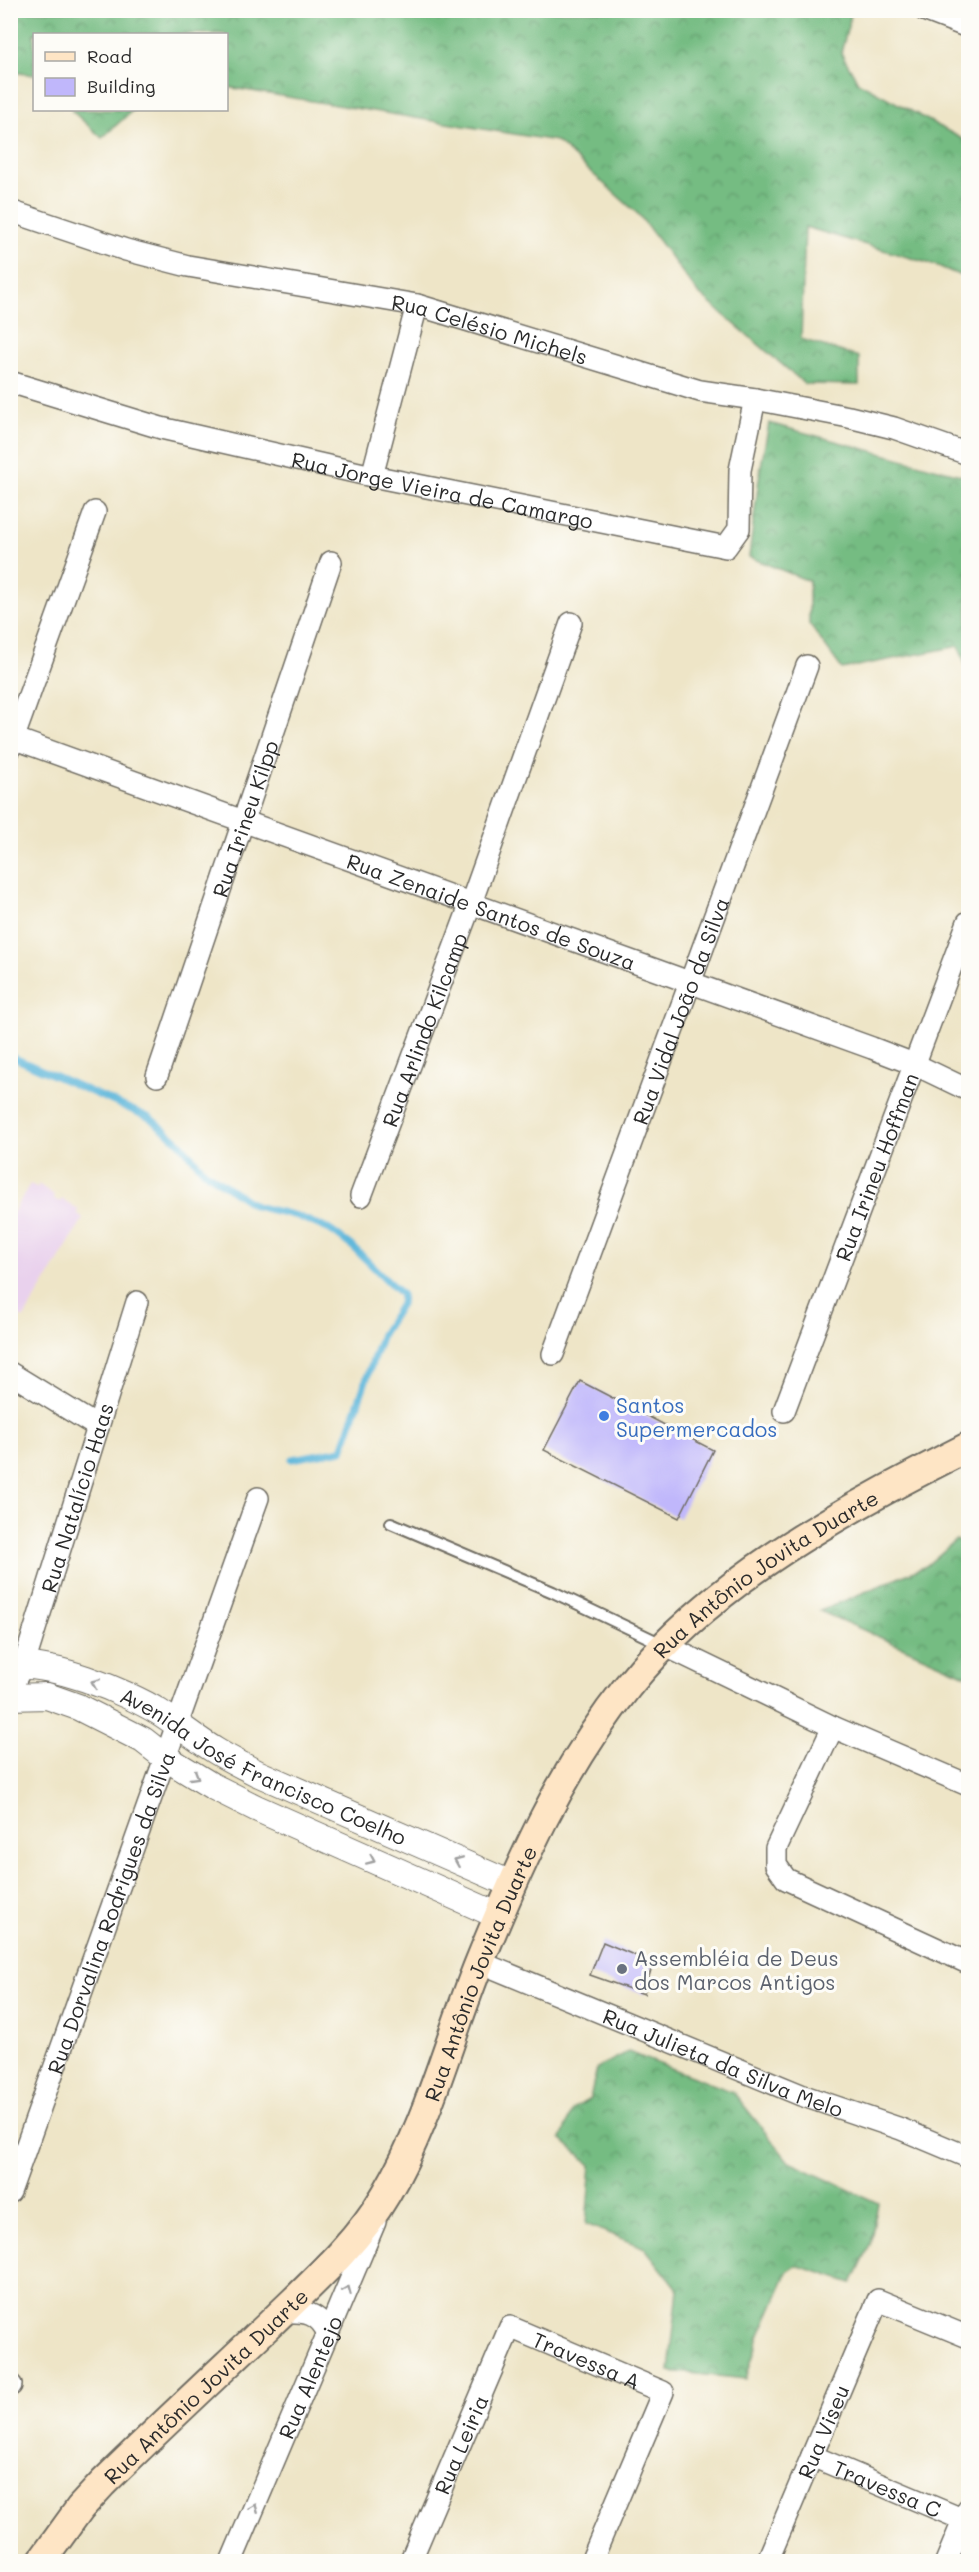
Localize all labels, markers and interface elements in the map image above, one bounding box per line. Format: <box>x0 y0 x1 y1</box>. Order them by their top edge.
legend <box>33 33 228 111</box>
text: Road <box>87 44 132 68</box>
text: Building <box>87 74 155 98</box>
street label: Rua Celésio Michels <box>390 287 591 370</box>
street label: Rua Jorge Vieira de Camargo <box>289 445 596 534</box>
street label: Rua Irineu Kilpp <box>205 736 283 900</box>
street label: Rua Zenaide Santos de Souza <box>344 846 640 975</box>
street label: Rua Vidal João da Silva <box>625 893 734 1128</box>
street label: Rua Arlindo Kilcamp <box>375 928 472 1130</box>
street label: Rua Irineu Hoffman <box>828 1069 924 1265</box>
place label: Santos Supermercados <box>616 1391 778 1442</box>
street label: Rua Natalício Haas <box>34 1399 118 1595</box>
marker: Santos Supermercados <box>597 1409 611 1423</box>
street label: Rua Antônio Jovita Duarte <box>647 1483 883 1663</box>
one-way arrow <box>90 1678 101 1690</box>
street label: Avenida José Francisco Coelho <box>116 1681 411 1850</box>
street label: Rua Dorvalina Rodrigues da Silva <box>40 1748 180 2077</box>
one-way arrow <box>189 1768 199 1780</box>
street label: Rua Antônio Jovita Duarte <box>417 1841 542 2105</box>
one-way arrow <box>364 1852 375 1864</box>
one-way arrow <box>453 1856 464 1868</box>
place label: Assembléia de Deus dos Marcos Antigos <box>634 1944 839 1995</box>
marker: Assembléia de Deus dos Marcos Antigos <box>615 1962 629 1976</box>
street label: Rua Julieta da Silva Melo <box>599 2001 847 2122</box>
street label: Rua Antônio Jovita Duarte <box>97 2282 313 2489</box>
one-way arrow <box>340 2285 352 2296</box>
street label: Rua Alentejo <box>271 2311 347 2443</box>
street label: Travessa A <box>529 2325 645 2394</box>
street label: Rua Viseu <box>791 2380 854 2482</box>
street label: Rua Leiria <box>427 2390 493 2498</box>
street label: Travessa C <box>829 2453 946 2523</box>
one-way arrow <box>247 2503 259 2514</box>

